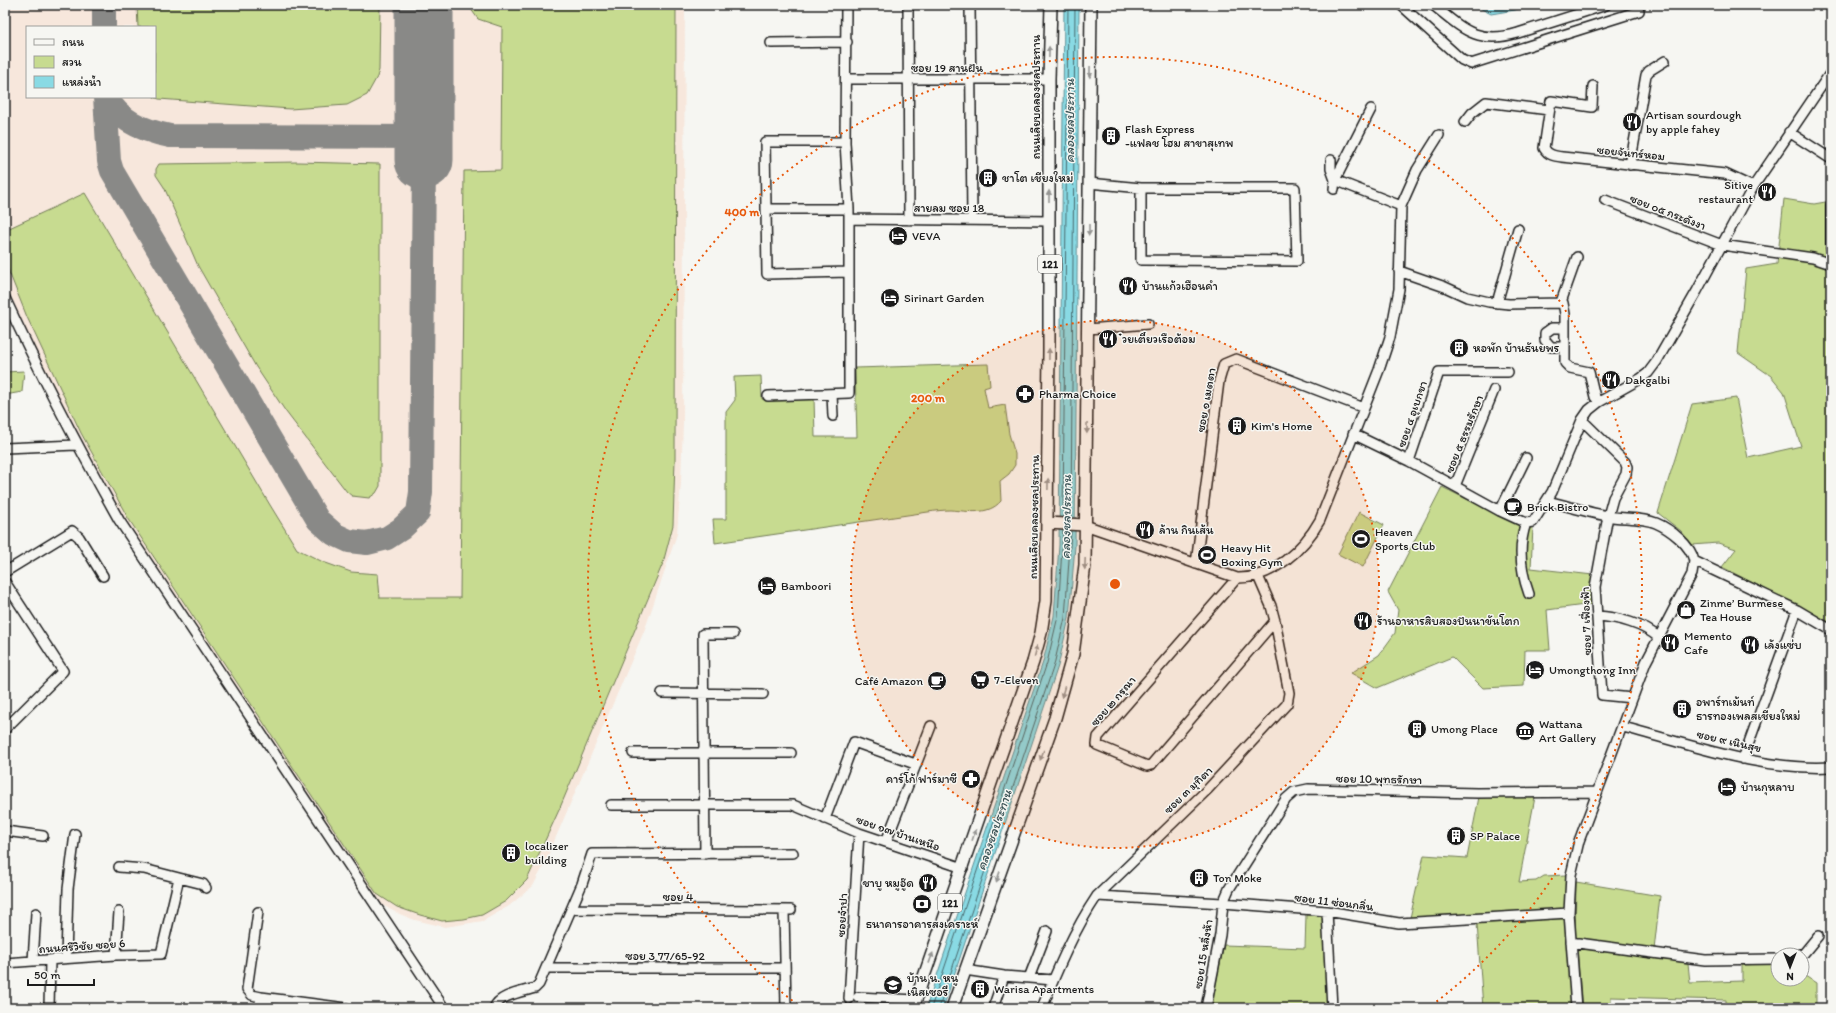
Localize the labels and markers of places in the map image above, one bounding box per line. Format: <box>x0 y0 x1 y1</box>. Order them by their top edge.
place label: Artisan sourdough by apple fahey <box>1646 108 1742 136</box>
restaurant icon: Artisan sourdough by apple fahey <box>1621 111 1643 133</box>
place label: Flash Express -แฟลช โฮม สาขาสุเทพ <box>1125 122 1234 152</box>
building icon: Flash Express -แฟลช โฮม สาขาสุเทพ <box>1100 125 1122 147</box>
building icon: ชาโต เชียงใหม่ <box>977 167 999 189</box>
place label: ชาโต เชียงใหม่ <box>1002 171 1073 185</box>
place label: Sitive restaurant <box>1698 178 1753 206</box>
restaurant icon: Sitive restaurant <box>1756 181 1778 203</box>
hotel icon: VEVA <box>887 225 909 247</box>
place label: VEVA <box>912 229 941 243</box>
restaurant icon: บ้านแก้วเฮือนคำ <box>1117 275 1139 297</box>
place label: บ้านแก้วเฮือนคำ <box>1142 279 1218 293</box>
hotel icon: Sirinart Garden <box>879 287 901 309</box>
place label: Sirinart Garden <box>904 291 985 305</box>
restaurant icon: ๋วยเตี๋ยวเรือต้อม <box>1097 328 1119 350</box>
place label: ๋วยเตี๋ยวเรือต้อม <box>1118 331 1196 346</box>
building icon: หอพัก บ้านธันยพร <box>1448 337 1470 359</box>
place label: หอพัก บ้านธันยพร <box>1473 341 1560 355</box>
restaurant icon: Dakgalbi <box>1600 369 1622 391</box>
place label: Dakgalbi <box>1625 373 1670 387</box>
pharmacy icon: Pharma Choice <box>1014 383 1036 405</box>
place label: Pharma Choice <box>1039 387 1117 401</box>
building icon: Kim's Home <box>1226 415 1248 437</box>
place label: Kim's Home <box>1251 419 1313 433</box>
cafe icon: Brick Bistro <box>1502 496 1524 518</box>
place label: Brick Bistro <box>1527 500 1588 514</box>
restaurant icon: ล้าน กินเส้น <box>1134 519 1156 541</box>
place label: ล้าน กินเส้น <box>1159 523 1214 537</box>
place label: Heaven Sports Club <box>1375 525 1435 553</box>
sports icon: Heaven Sports Club <box>1350 528 1372 550</box>
place label: Heavy Hit Boxing Gym <box>1221 541 1283 569</box>
sports icon: Heavy Hit Boxing Gym <box>1196 544 1218 566</box>
hotel icon: Bamboori <box>756 575 778 597</box>
centre of rings <box>1108 577 1122 591</box>
place label: Bamboori <box>781 579 831 593</box>
place label: Zinme’ Burmese Tea House <box>1700 596 1783 624</box>
shop icon: Zinme’ Burmese Tea House <box>1675 599 1697 621</box>
restaurant icon: ร้านอาหารสิบสองปันนาขันโตก <box>1352 610 1374 632</box>
place label: ร้านอาหารสิบสองปันนาขันโตก <box>1377 614 1520 628</box>
place label: Memento Cafe <box>1684 629 1732 657</box>
restaurant icon: Memento Cafe <box>1659 632 1681 654</box>
restaurant icon: เล้งแซ่บ <box>1739 634 1761 656</box>
place label: เล้งแซ่บ <box>1764 638 1802 652</box>
hotel icon: Umongthong Inn <box>1524 659 1546 681</box>
place label: Umongthong Inn <box>1549 663 1636 677</box>
supermarket icon: 7-Eleven <box>969 669 991 691</box>
cafe icon: Café Amazon <box>926 670 948 692</box>
place label: 7-Eleven <box>994 673 1039 687</box>
place label: Café Amazon <box>855 674 923 688</box>
place label: อพาร์ทเม้นท์ ธารทองเพลสเชียงใหม่ <box>1696 695 1800 723</box>
building icon: อพาร์ทเม้นท์ ธารทองเพลสเชียงใหม่ <box>1671 698 1693 720</box>
place label: Wattana Art Gallery <box>1539 717 1596 745</box>
building icon: Umong Place <box>1406 718 1428 740</box>
museum icon: Wattana Art Gallery <box>1514 720 1536 742</box>
place label: Umong Place <box>1431 722 1498 736</box>
pharmacy icon: คาร์โก้ ฟาร์มาซี <box>960 768 982 790</box>
place label: คาร์โก้ ฟาร์มาซี <box>886 772 958 786</box>
hotel icon: บ้านกุหลาบ <box>1716 776 1738 798</box>
place label: บ้านกุหลาบ <box>1741 780 1795 796</box>
building icon: SP Palace <box>1445 825 1467 847</box>
place label: SP Palace <box>1470 829 1520 843</box>
place label: localizer building <box>525 839 569 867</box>
building icon: localizer building <box>500 842 522 864</box>
building icon: Ton Moke <box>1188 867 1210 889</box>
place label: Ton Moke <box>1213 871 1262 885</box>
restaurant icon: ชาบู หมูอู๊ด <box>917 872 939 894</box>
place label: ชาบู หมูอู๊ด <box>862 876 914 891</box>
bank icon: ธนาคารอาคารสงเคราะห์ <box>911 893 933 915</box>
place label: ธนาคารอาคารสงเคราะห์ <box>866 917 979 931</box>
place label: บ้าน น. หนู เนิสเซอรี่ <box>907 971 959 999</box>
school or university icon: บ้าน น. หนู เนิสเซอรี่ <box>882 974 904 996</box>
building icon: Warisa Apartments <box>969 978 991 1000</box>
place label: Warisa Apartments <box>994 982 1094 996</box>

